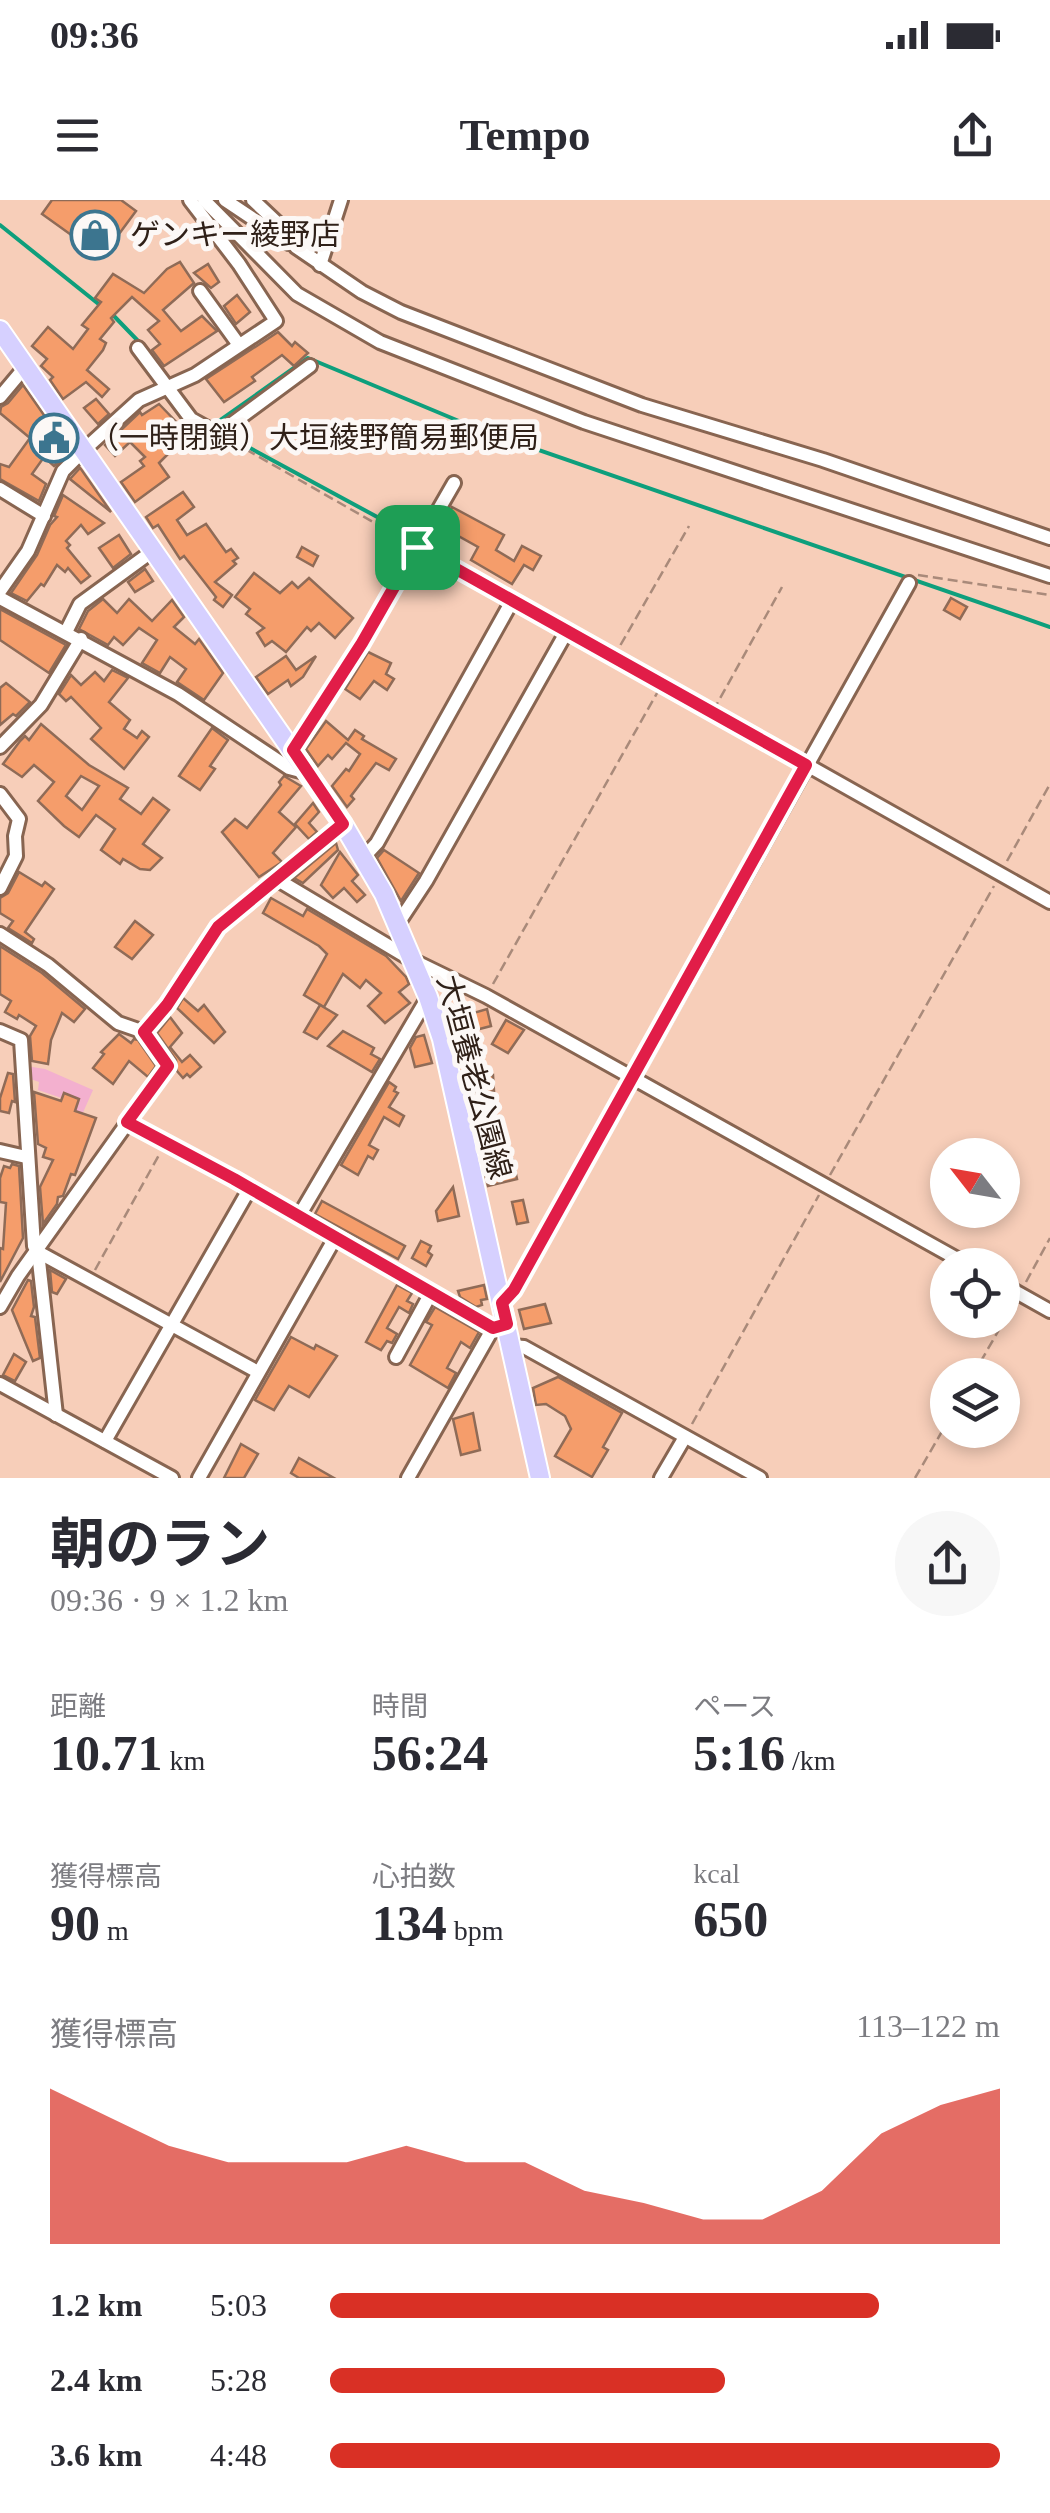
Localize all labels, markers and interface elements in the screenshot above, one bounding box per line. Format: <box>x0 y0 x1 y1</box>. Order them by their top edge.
text: 09:36 <box>50 14 139 56</box>
icon: menu <box>50 108 105 163</box>
icon: share <box>945 108 1000 163</box>
text: Tempo <box>460 110 590 160</box>
shop icon: ゲンキー綾野店 <box>69 209 121 261</box>
place label: ゲンキー綾野店 <box>130 218 340 251</box>
public building icon: （一時閉鎖）大垣綾野簡易郵便局 <box>28 412 80 464</box>
place label: （一時閉鎖）大垣綾野簡易郵便局 <box>89 421 539 454</box>
pin <box>375 505 460 590</box>
icon: arrive <box>390 520 445 575</box>
street label: 大垣養老公園線 <box>431 971 518 1183</box>
north arrow <box>930 1138 1020 1228</box>
map controls <box>930 1138 1020 1448</box>
button: locate <box>930 1248 1020 1338</box>
button: layers <box>930 1358 1020 1448</box>
button: share <box>895 1511 1000 1616</box>
text: 朝のラン <box>50 1514 270 1575</box>
text: 09:36 · 9 × 1.2 km <box>50 1582 288 1618</box>
text: 距離 <box>50 1691 106 1722</box>
text: 時間 <box>372 1691 428 1722</box>
text: ペース <box>693 1691 776 1722</box>
text: 10.71 <box>50 1725 163 1781</box>
text: 56:24 <box>372 1725 488 1781</box>
text: 5:16 <box>693 1725 785 1781</box>
text: km <box>163 1745 205 1776</box>
text: /km <box>785 1745 836 1776</box>
text: kcal <box>693 1858 740 1889</box>
text: 獲得標高 <box>50 1861 162 1892</box>
text: 心拍数 <box>372 1861 456 1892</box>
text: 650 <box>693 1891 768 1947</box>
text: 90 <box>50 1895 100 1951</box>
text: 134 <box>372 1895 447 1951</box>
text: m <box>100 1915 129 1946</box>
text: bpm <box>447 1915 503 1946</box>
text: 113–122 m <box>856 2008 1000 2044</box>
text: 獲得標高 <box>50 2016 178 2052</box>
text: 1.2 km <box>50 2287 142 2323</box>
text: 5:03 <box>210 2287 267 2323</box>
text: 2.4 km <box>50 2362 142 2398</box>
text: 5:28 <box>210 2362 267 2398</box>
text: 3.6 km <box>50 2437 142 2473</box>
text: 4:48 <box>210 2437 267 2473</box>

